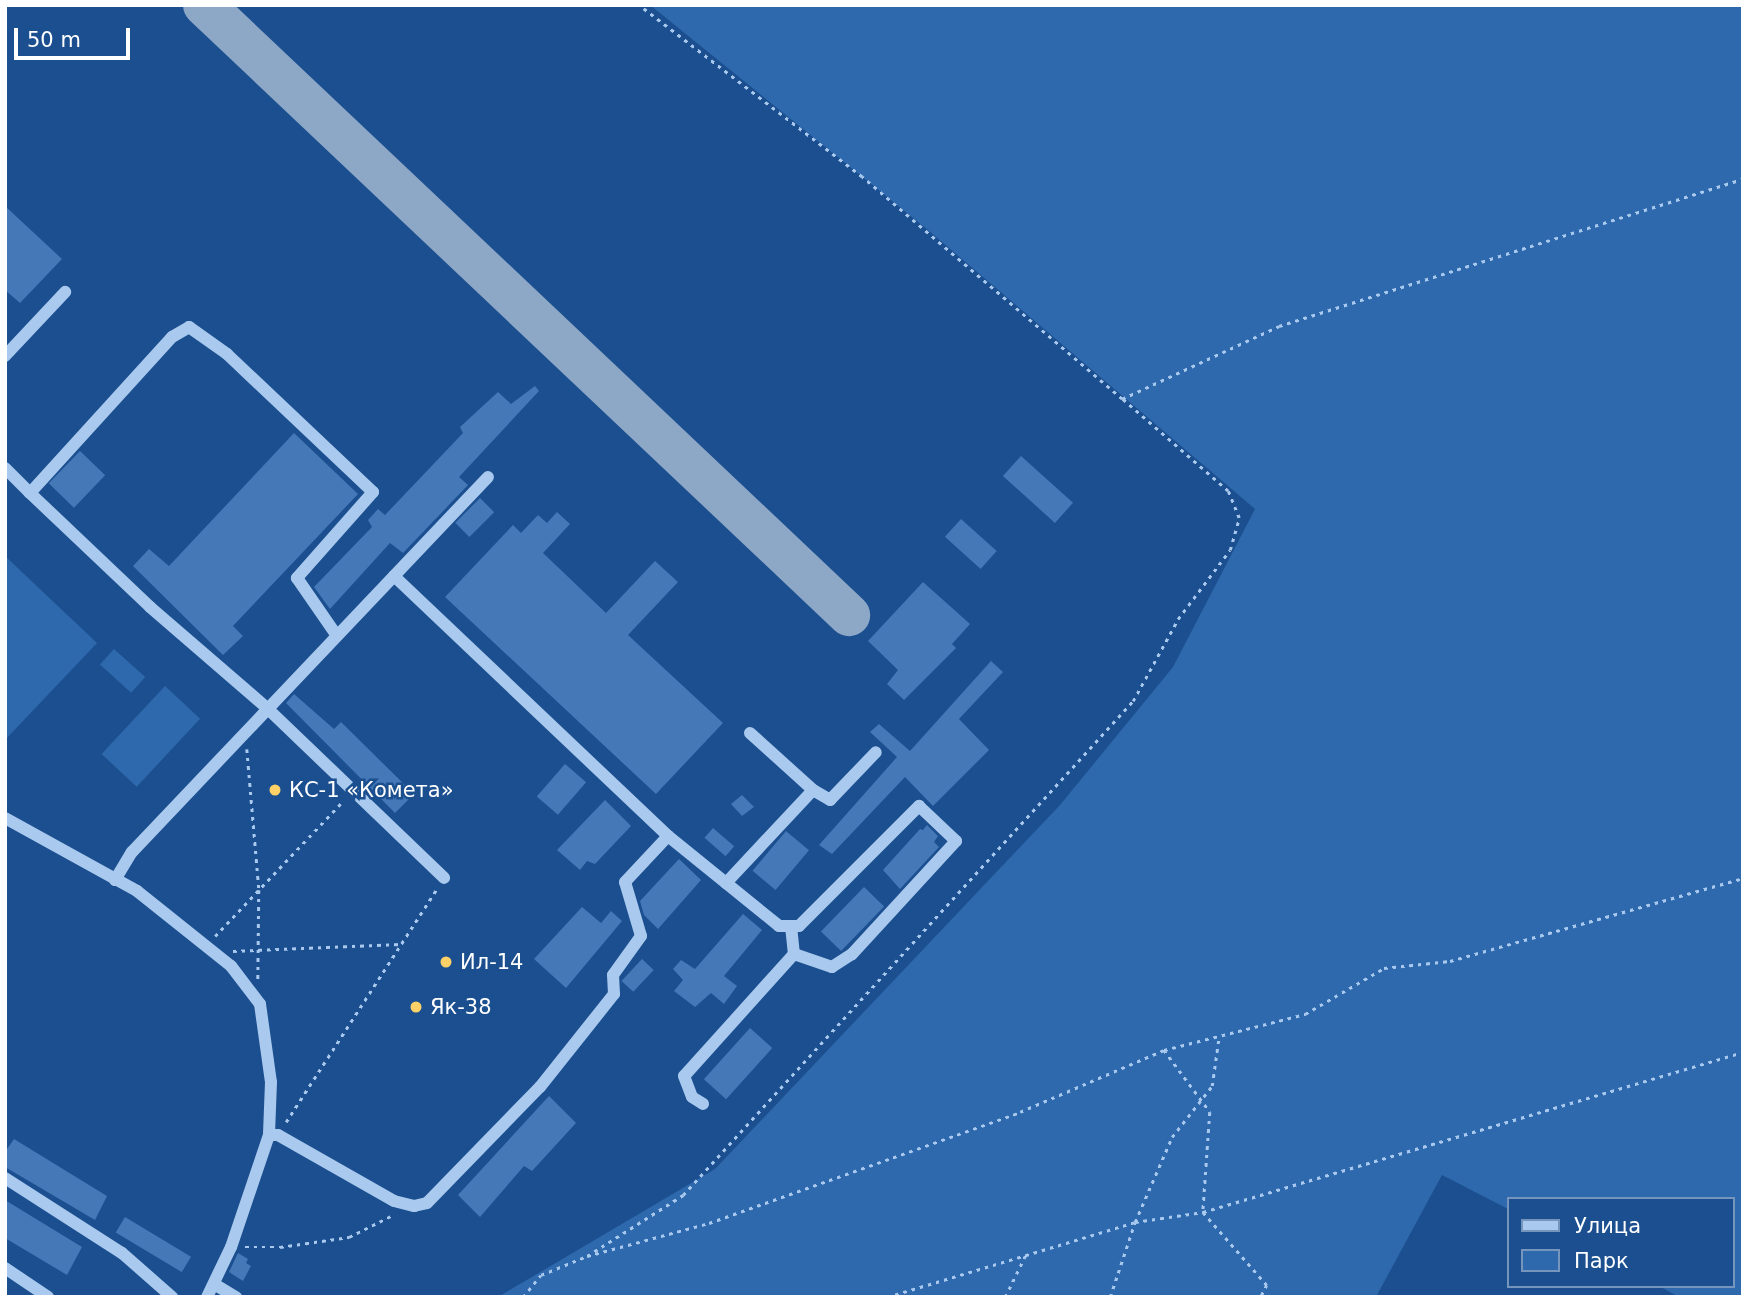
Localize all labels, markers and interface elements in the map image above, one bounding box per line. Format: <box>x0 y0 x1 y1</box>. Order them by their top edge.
scale bar <box>18 14 133 58</box>
text: 50 m <box>27 28 81 52</box>
place label: КС-1 «Комета» <box>289 777 454 803</box>
marker: КС-1 «Комета» <box>267 782 283 798</box>
place label: Ил-14 <box>460 949 523 975</box>
marker: Ил-14 <box>438 954 454 970</box>
place label: Як-38 <box>430 994 492 1020</box>
marker: Як-38 <box>408 999 424 1015</box>
legend <box>1506 1197 1734 1288</box>
text: Улица <box>1574 1214 1641 1238</box>
text: Парк <box>1574 1249 1629 1273</box>

